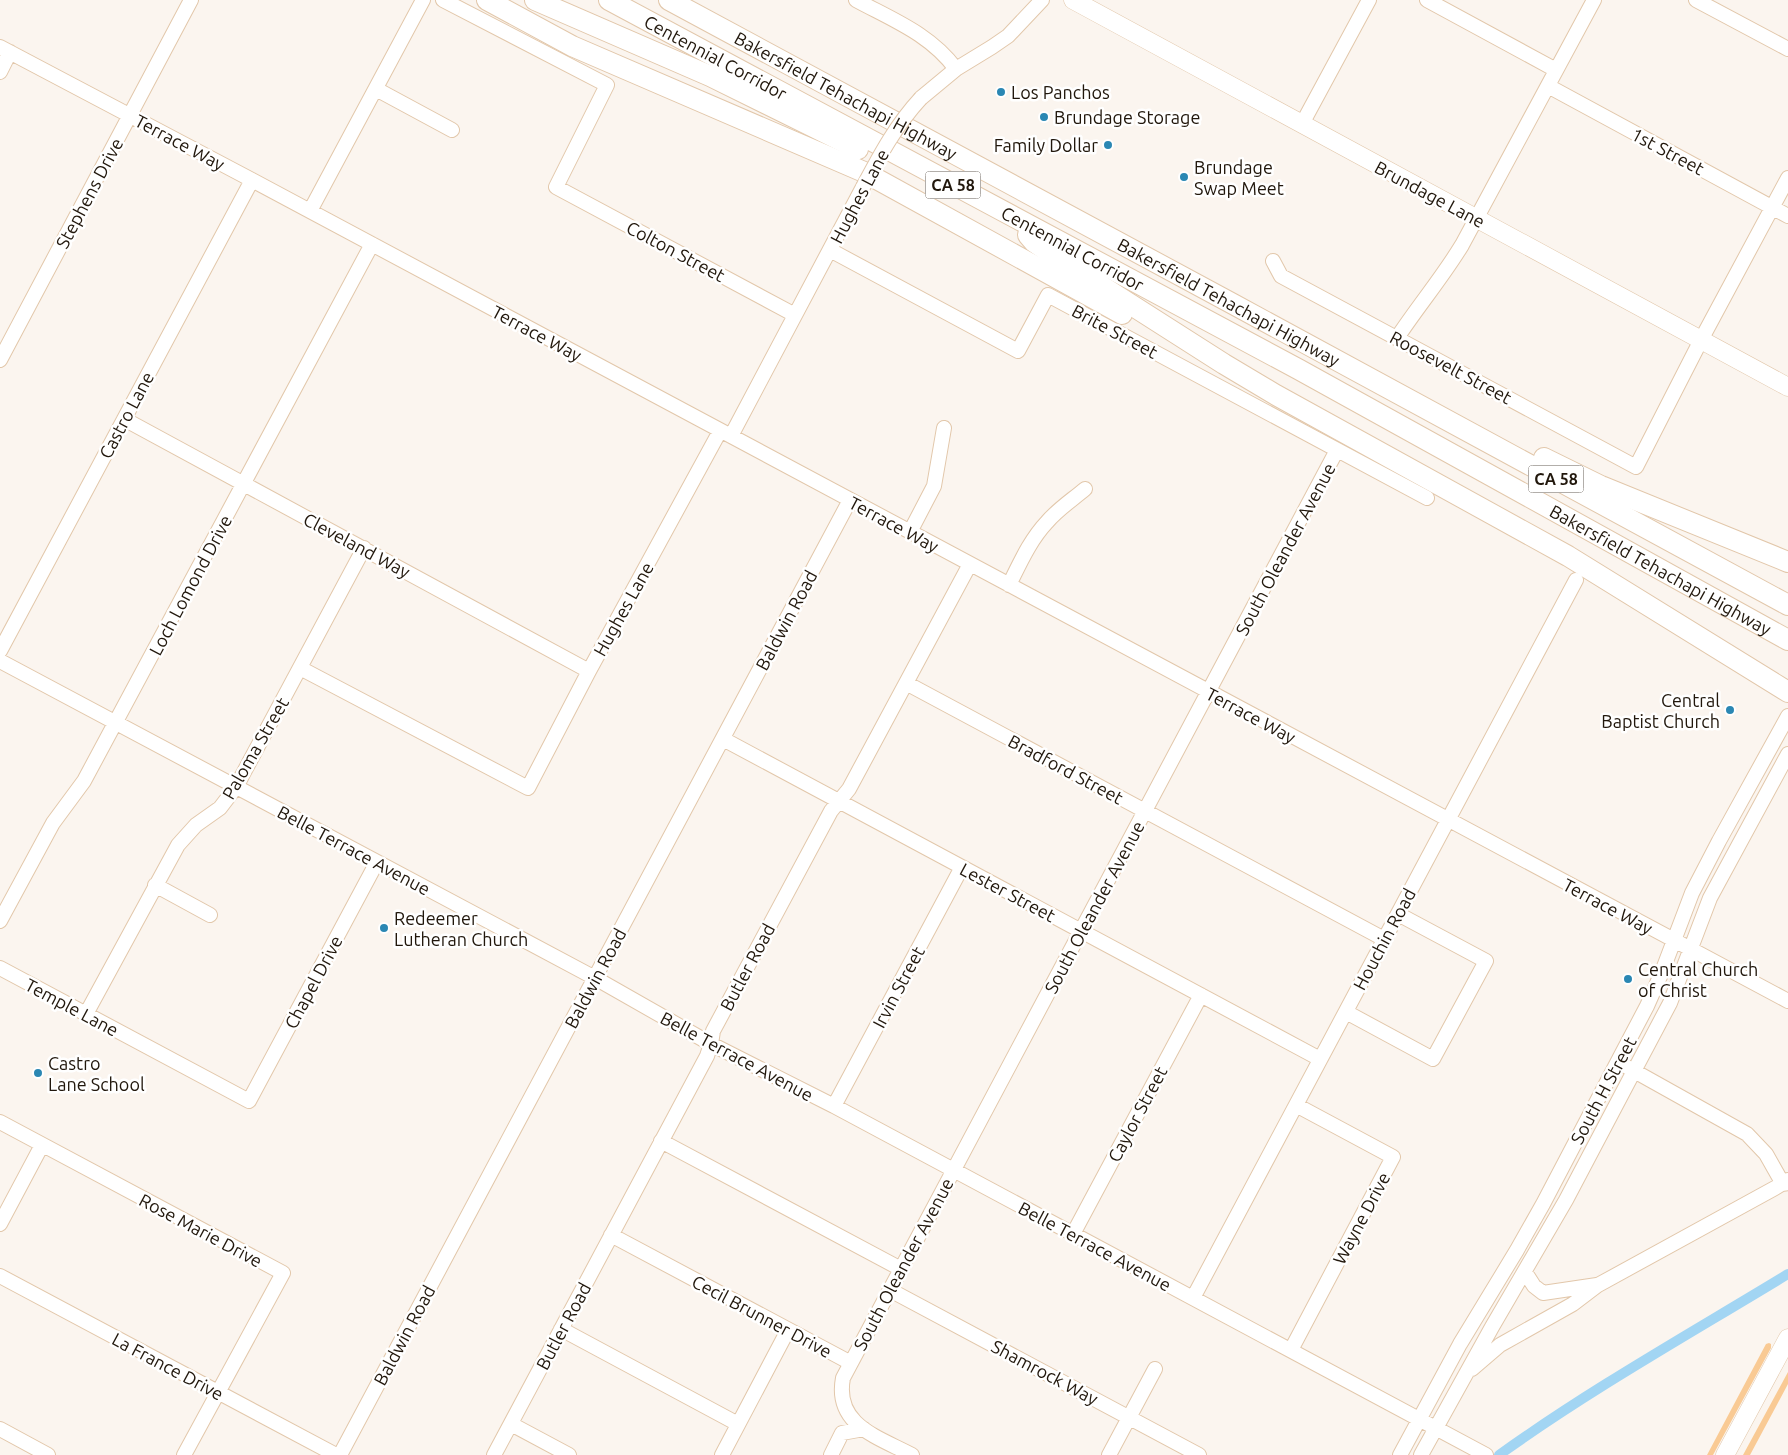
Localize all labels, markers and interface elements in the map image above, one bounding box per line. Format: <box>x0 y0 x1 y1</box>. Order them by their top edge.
street label: Centennial Corridor <box>641 11 791 104</box>
street label: Bakersfield Tehachapi Highway <box>731 27 961 164</box>
place label: Los Panchos <box>1011 82 1110 102</box>
marker: Los Panchos <box>995 86 1007 98</box>
place label: Brundage Storage <box>1054 107 1200 127</box>
street label: Terrace Way <box>132 110 228 174</box>
marker: Brundage Storage <box>1038 111 1050 123</box>
street label: 1st Street <box>1628 124 1708 178</box>
street label: Stephens Drive <box>52 134 126 252</box>
place label: Family Dollar <box>994 135 1098 155</box>
marker: Family Dollar <box>1102 139 1114 151</box>
street label: Hughes Lane <box>826 145 892 247</box>
place label: Brundage Swap Meet <box>1194 157 1284 198</box>
street label: Brundage Lane <box>1372 157 1488 231</box>
marker: Brundage Swap Meet <box>1178 171 1190 183</box>
road number: CA 58 <box>926 172 980 198</box>
street label: Centennial Corridor <box>998 202 1148 295</box>
street label: Colton Street <box>623 217 729 285</box>
street label: Bakersfield Tehachapi Highway <box>1114 234 1344 370</box>
street label: Brite Street <box>1069 300 1161 362</box>
street label: Terrace Way <box>489 301 585 365</box>
street label: Roosevelt Street <box>1387 327 1515 407</box>
street label: Castro Lane <box>95 368 157 462</box>
street label: South Oleander Avenue <box>1231 460 1339 638</box>
road number: CA 58 <box>1528 466 1584 492</box>
street label: Terrace Way <box>846 492 942 556</box>
street label: Bakersfield Tehachapi Highway <box>1547 500 1775 639</box>
street label: Cleveland Way <box>300 509 414 582</box>
street label: Loch Lomond Drive <box>145 512 235 658</box>
street label: Hughes Lane <box>589 559 657 659</box>
street label: Baldwin Road <box>751 567 821 673</box>
street label: Terrace Way <box>1203 683 1299 747</box>
place label: Central Baptist Church <box>1601 690 1720 731</box>
street label: Paloma Street <box>218 694 292 802</box>
marker: Central Baptist Church <box>1724 704 1736 716</box>
street label: Bradford Street <box>1005 730 1127 808</box>
street label: Belle Terrace Avenue <box>274 801 434 899</box>
street label: South Oleander Avenue <box>1040 818 1148 996</box>
street label: Lester Street <box>957 859 1059 925</box>
street label: Terrace Way <box>1560 874 1656 938</box>
street label: Houchin Road <box>1349 885 1419 993</box>
place label: Redeemer Lutheran Church <box>394 908 528 949</box>
street label: Butler Road <box>716 920 778 1014</box>
marker: Redeemer Lutheran Church <box>378 922 390 934</box>
street label: Baldwin Road <box>560 925 630 1031</box>
street label: Chapel Drive <box>280 932 346 1032</box>
street label: Irvin Street <box>868 943 928 1031</box>
place label: Central Church of Christ <box>1638 959 1758 1000</box>
marker: Central Church of Christ <box>1622 973 1634 985</box>
street label: Temple Lane <box>22 974 122 1040</box>
street label: Belle Terrace Avenue <box>657 1007 817 1105</box>
street label: South H Street <box>1566 1033 1640 1147</box>
place label: Castro Lane School <box>48 1053 145 1094</box>
street label: Caylor Street <box>1103 1063 1171 1165</box>
marker: Castro Lane School <box>32 1067 44 1079</box>
street label: Wayne Drive <box>1328 1169 1394 1267</box>
street label: South Oleander Avenue <box>849 1175 957 1353</box>
street label: Rose Marie Drive <box>136 1189 266 1271</box>
street label: Belle Terrace Avenue <box>1015 1197 1175 1295</box>
street label: Cecil Brunner Drive <box>689 1271 835 1361</box>
street label: Butler Road <box>532 1279 594 1373</box>
street label: Baldwin Road <box>369 1282 439 1388</box>
street label: La France Drive <box>109 1328 227 1404</box>
street label: Shamrock Way <box>988 1336 1102 1409</box>

